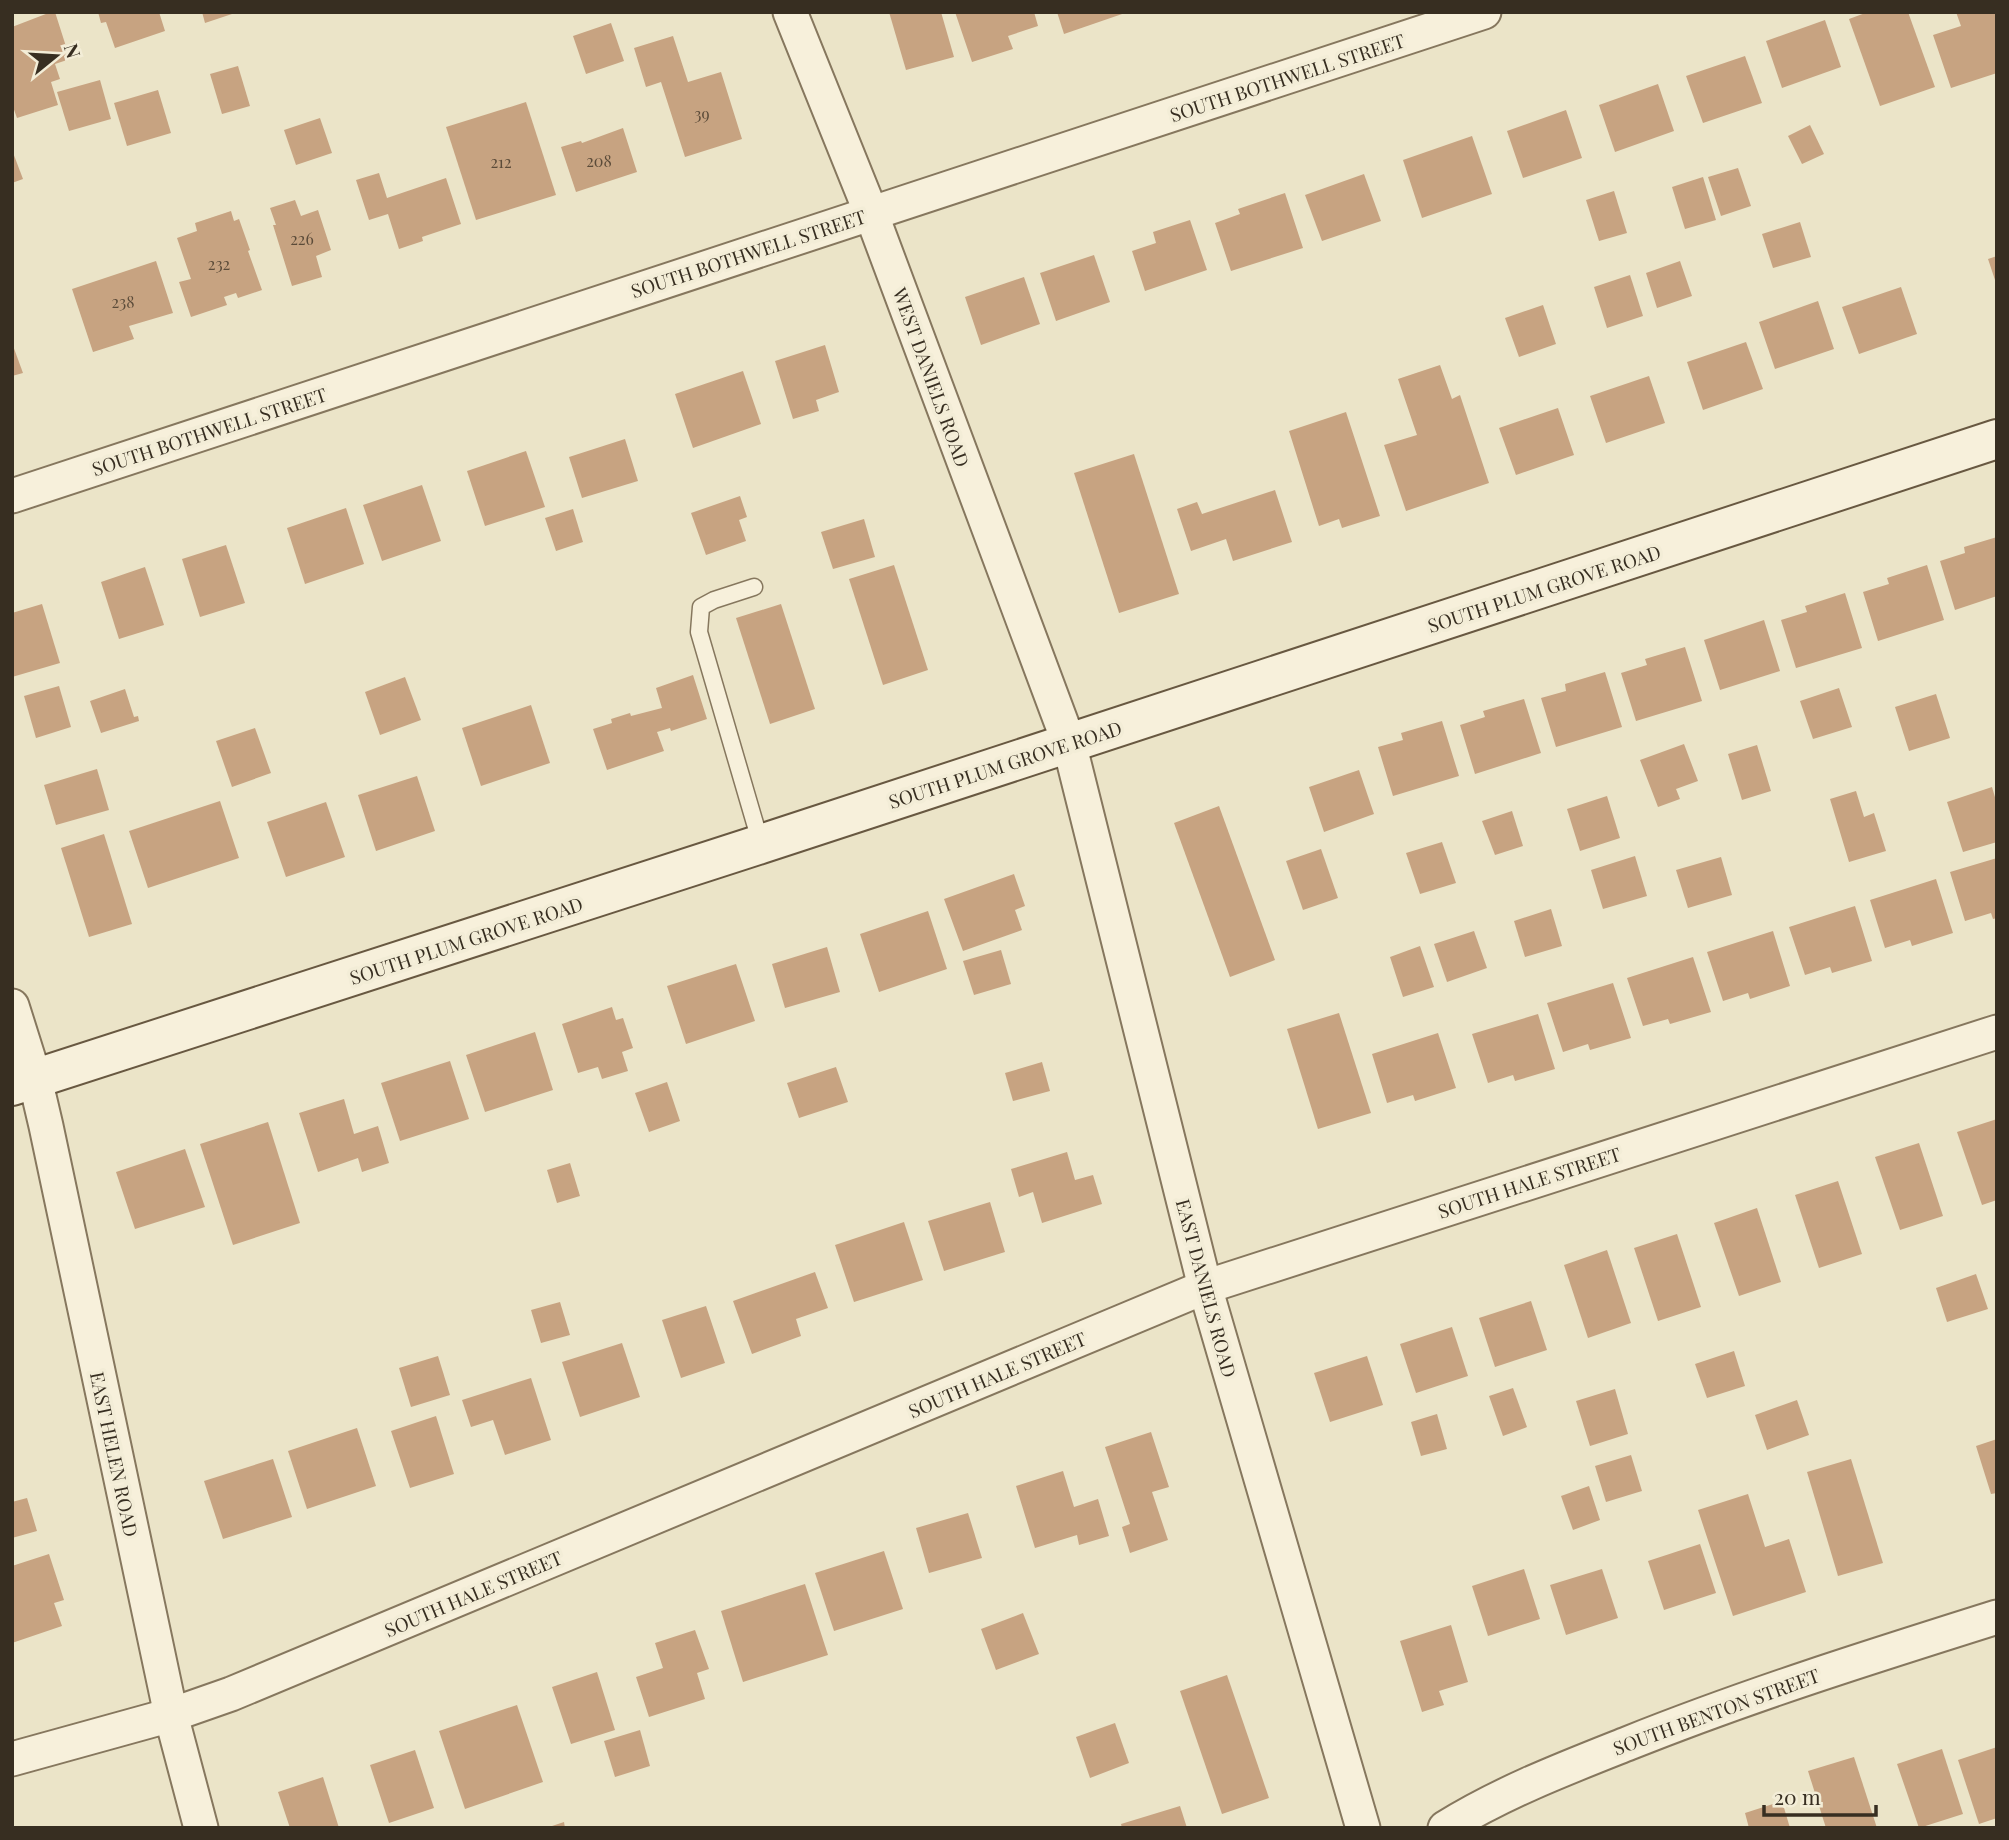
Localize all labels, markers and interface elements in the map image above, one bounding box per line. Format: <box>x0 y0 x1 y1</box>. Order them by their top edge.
north arrow <box>21 21 91 91</box>
street label: SOUTH BOTHWELL STREET <box>1166 27 1408 127</box>
text: N <box>59 40 88 61</box>
house number: 39 <box>694 103 710 124</box>
house number: 208 <box>586 150 612 171</box>
house number: 212 <box>490 151 512 172</box>
street label: SOUTH BOTHWELL STREET <box>627 203 869 303</box>
house number: 226 <box>290 228 314 249</box>
house number: 232 <box>208 253 230 274</box>
street label: WEST DANIELS ROAD <box>887 283 977 470</box>
house number: 238 <box>111 291 135 312</box>
street label: SOUTH BOTHWELL STREET <box>88 381 330 481</box>
street label: SOUTH PLUM GROVE ROAD <box>1424 538 1664 638</box>
street label: SOUTH PLUM GROVE ROAD <box>885 714 1125 814</box>
street label: SOUTH PLUM GROVE ROAD <box>346 890 586 990</box>
street label: SOUTH HALE STREET <box>1434 1140 1624 1224</box>
street label: EAST DANIELS ROAD <box>1171 1196 1243 1380</box>
street label: SOUTH HALE STREET <box>904 1325 1090 1423</box>
street label: EAST HELEN ROAD <box>85 1369 145 1539</box>
street label: SOUTH HALE STREET <box>380 1544 566 1642</box>
street label: SOUTH BENTON STREET <box>1609 1661 1823 1760</box>
scale bar <box>1764 1773 1876 1817</box>
text: 20 m <box>1774 1782 1821 1810</box>

